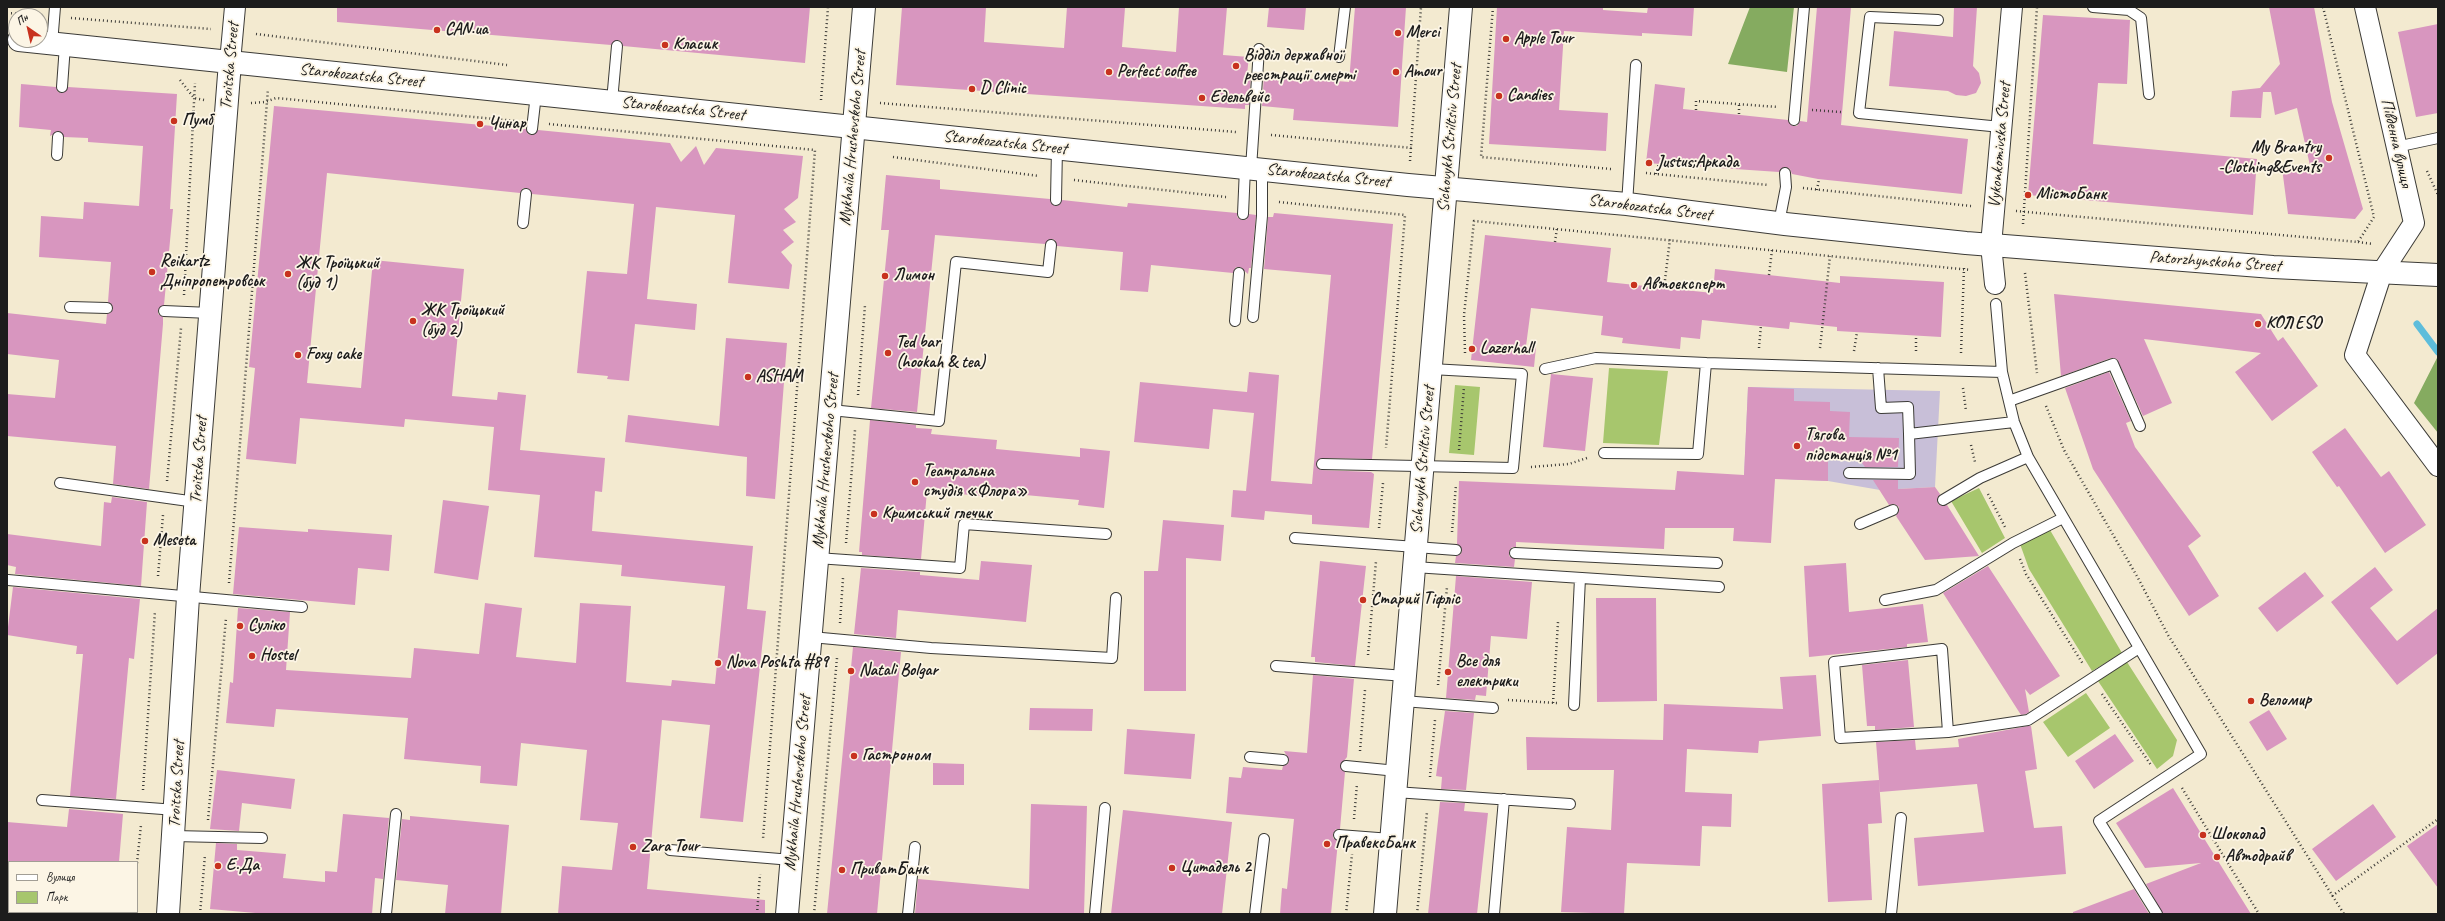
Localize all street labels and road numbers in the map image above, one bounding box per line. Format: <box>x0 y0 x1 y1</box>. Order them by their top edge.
street label: Troitska Street <box>216 22 244 110</box>
street label: Mykhaila Hrushevskoho Street <box>835 49 871 227</box>
street label: Starokozatska Street <box>298 59 424 93</box>
street label: Sichovykh Striltsiv Street <box>1433 63 1467 213</box>
street label: Vykonkomivska Street <box>1984 81 2016 209</box>
street label: Starokozatska Street <box>620 92 746 126</box>
street label: Південна вулиця <box>2376 97 2416 189</box>
street label: Starokozatska Street <box>942 126 1068 160</box>
street label: Starokozatska Street <box>1265 159 1391 193</box>
street label: Starokozatska Street <box>1587 190 1713 226</box>
street label: Patorzhynskoho Street <box>2148 247 2282 277</box>
street label: Mykhaila Hrushevskoho Street <box>808 372 844 550</box>
street label: Sichovykh Striltsiv Street <box>1406 385 1440 535</box>
street label: Troitska Street <box>186 416 212 504</box>
street label: Mykhaila Hrushevskoho Street <box>780 694 816 872</box>
street label: Troitska Street <box>165 740 189 828</box>

